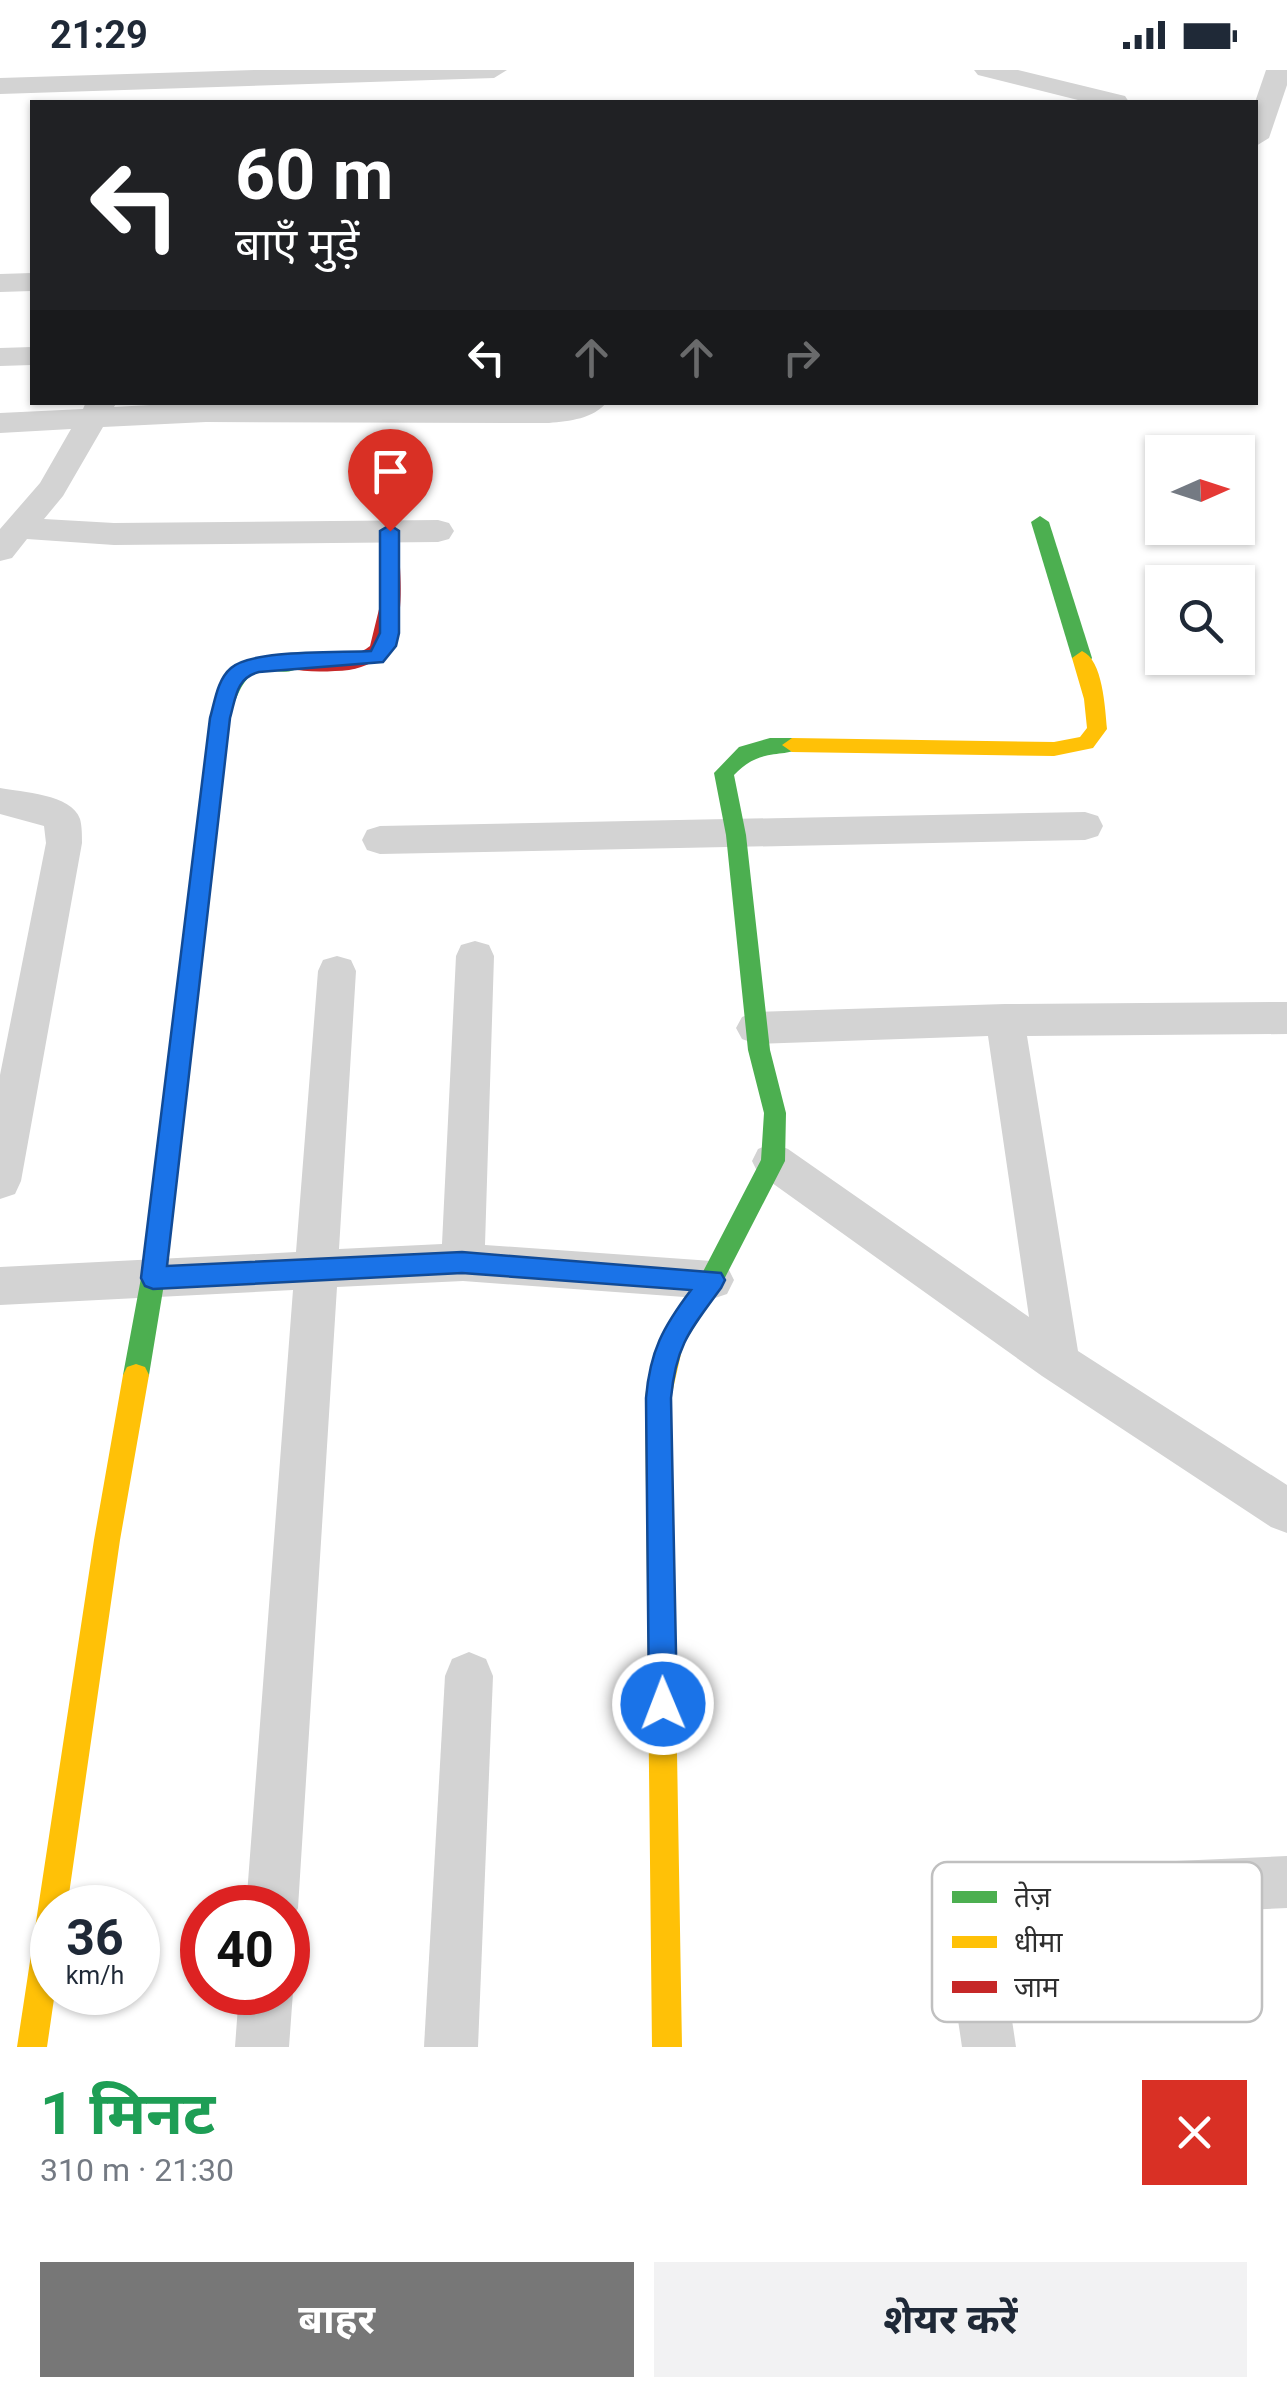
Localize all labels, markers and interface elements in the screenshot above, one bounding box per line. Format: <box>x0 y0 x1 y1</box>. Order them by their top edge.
text: 21:29 <box>50 13 148 57</box>
text: 60 m <box>235 134 393 216</box>
icon: left <box>70 140 200 270</box>
text: बाएँ मुड़ें <box>235 218 359 271</box>
icon: left <box>459 330 514 385</box>
icon: ahead <box>564 330 619 385</box>
icon: ahead <box>669 330 724 385</box>
icon: right <box>774 330 829 385</box>
pin <box>348 429 433 532</box>
north arrow <box>1145 435 1255 545</box>
map controls <box>1145 435 1255 675</box>
icon: arrive <box>363 444 418 499</box>
button: search <box>1145 565 1255 675</box>
position arrow <box>611 1652 715 1756</box>
legend <box>932 1862 1262 2022</box>
text: तेज़ <box>1014 1881 1052 1914</box>
speed limit sign: 40 <box>180 1885 310 2015</box>
text: 36 <box>66 1909 124 1967</box>
text: धीमा <box>1014 1926 1063 1959</box>
text: km/h <box>66 1961 124 1990</box>
text: जाम <box>1014 1971 1060 2004</box>
text: 1 मिनट <box>40 2078 215 2149</box>
button: close <box>1142 2080 1247 2185</box>
text: 310 m · 21:30 <box>40 2151 234 2189</box>
button: बाहर <box>40 2262 634 2377</box>
button: शेयर करें <box>654 2262 1247 2377</box>

